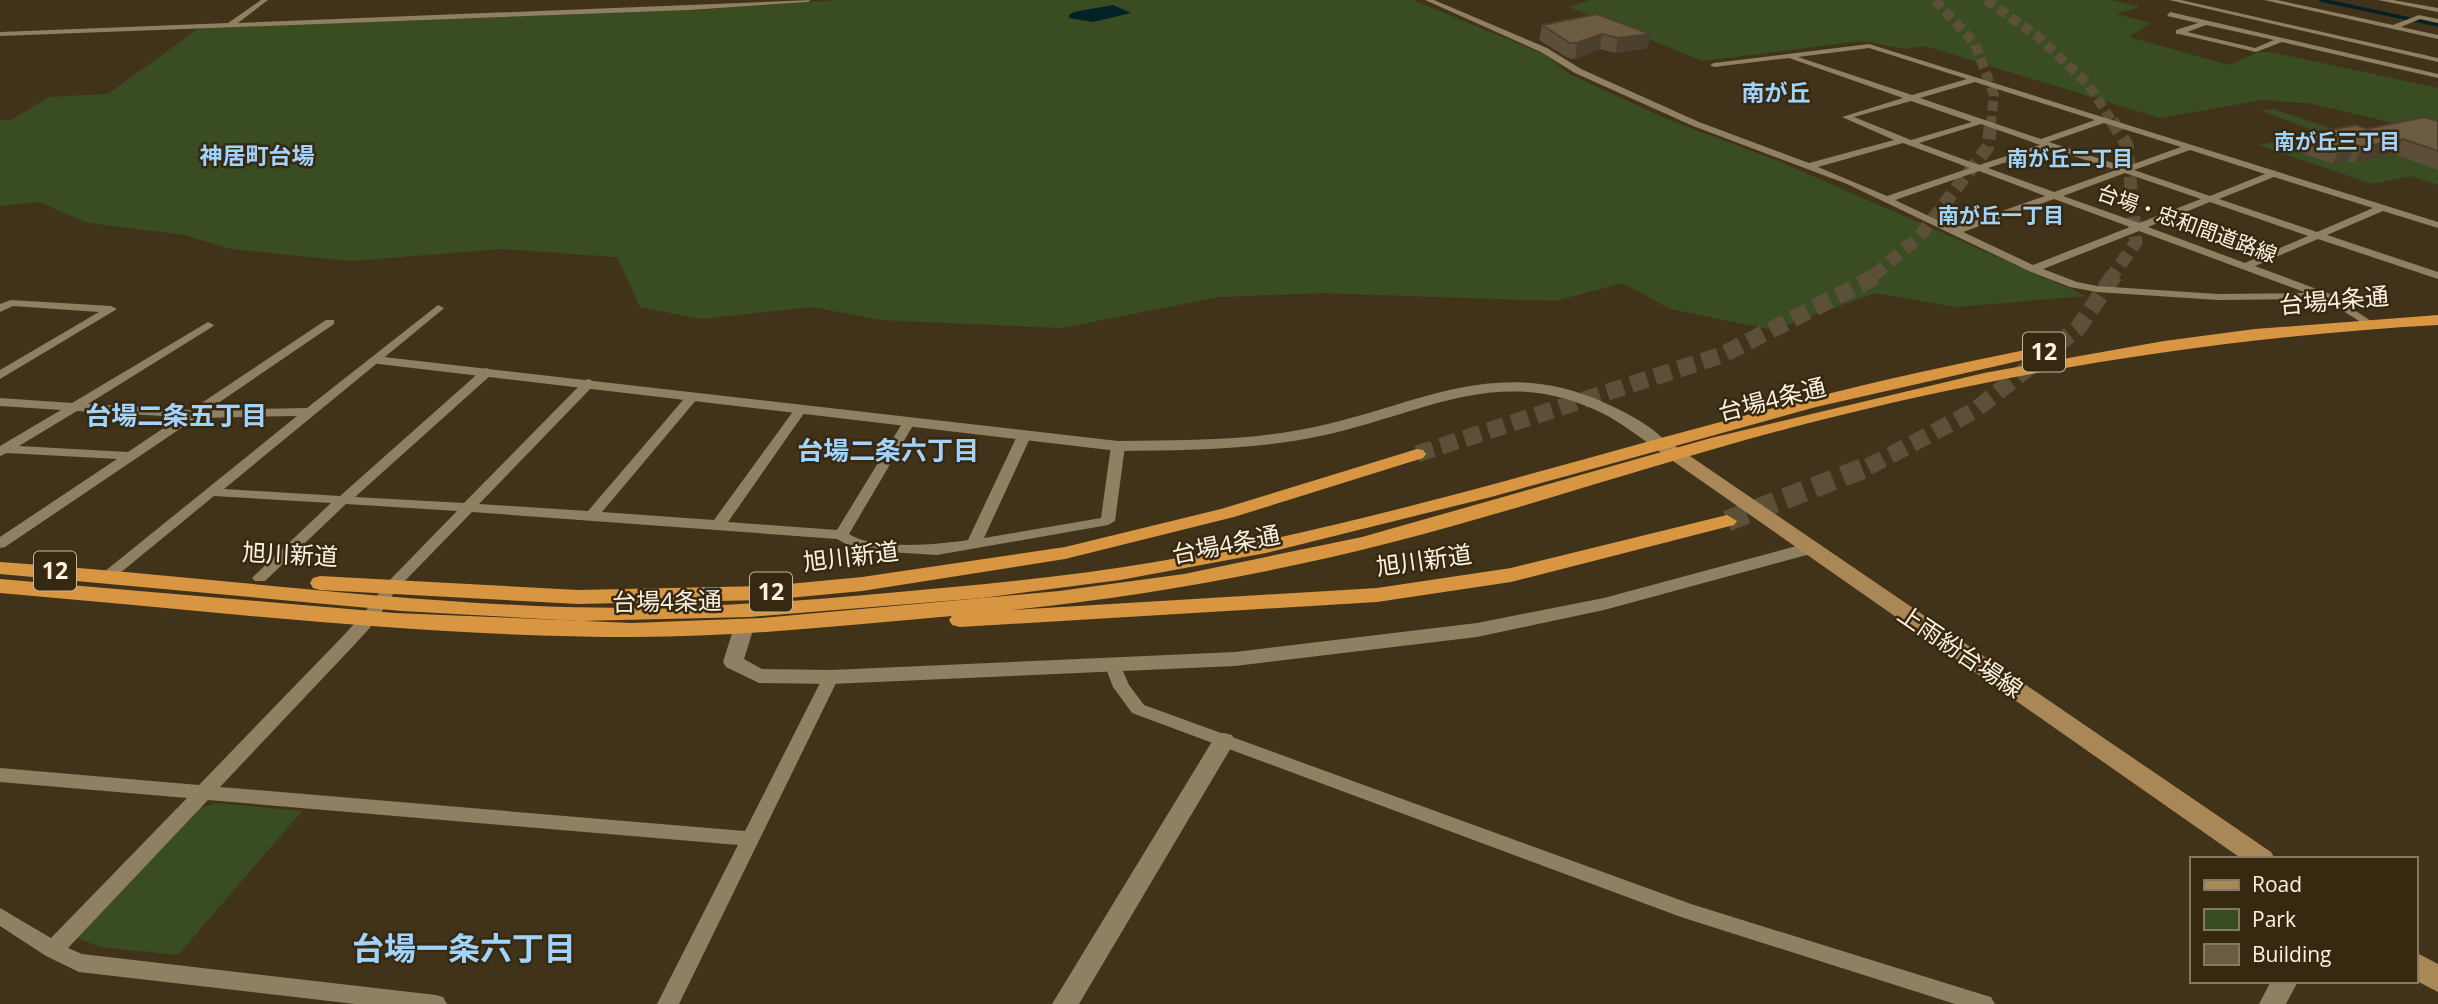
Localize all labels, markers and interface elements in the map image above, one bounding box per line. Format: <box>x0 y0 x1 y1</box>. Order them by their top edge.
district label: 南が丘 <box>1742 76 1811 108</box>
district label: 南が丘三丁目 <box>2274 127 2400 155</box>
district label: 神居町台場 <box>200 139 315 171</box>
district label: 南が丘二丁目 <box>2007 144 2133 172</box>
street label: 台場・忠和間道路線 <box>2094 178 2281 269</box>
district label: 南が丘一丁目 <box>1938 201 2064 229</box>
street label: 台場4条通 <box>2278 278 2390 321</box>
road number: 12 <box>2023 332 2065 372</box>
street label: 台場4条通 <box>1714 369 1829 428</box>
district label: 台場二条五丁目 <box>85 397 267 433</box>
district label: 台場二条六丁目 <box>797 432 979 468</box>
street label: 台場4条通 <box>1169 517 1283 570</box>
street label: 旭川新道 <box>801 533 900 578</box>
street label: 旭川新道 <box>241 535 339 572</box>
street label: 旭川新道 <box>1374 536 1474 583</box>
road number: 12 <box>34 552 76 590</box>
road number: 12 <box>750 572 792 612</box>
street label: 台場4条通 <box>612 583 722 618</box>
street label: 上雨紛台場線 <box>1892 597 2030 705</box>
legend <box>2190 857 2417 983</box>
text: Road <box>2252 870 2302 898</box>
text: Park <box>2252 905 2296 933</box>
district label: 台場一条六丁目 <box>352 926 576 969</box>
text: Building <box>2252 940 2331 968</box>

